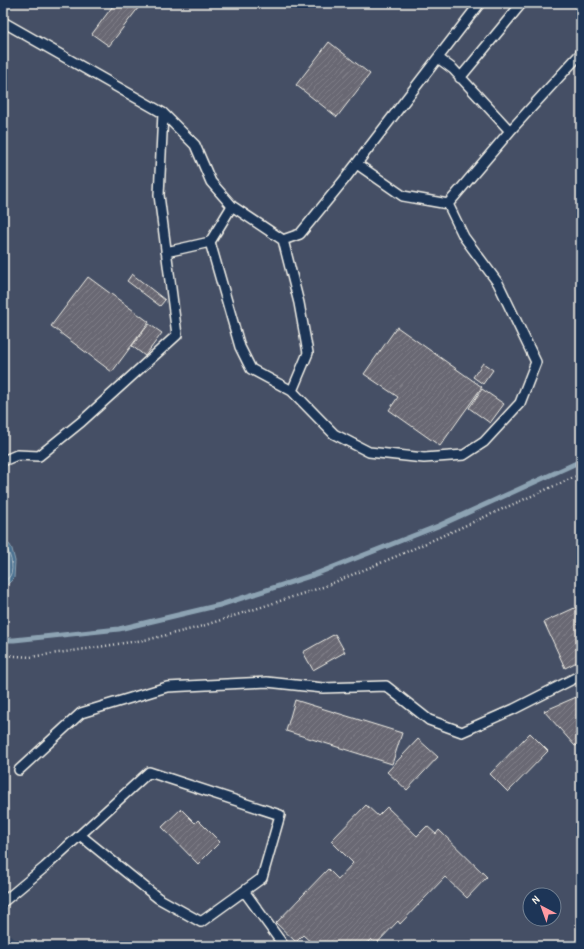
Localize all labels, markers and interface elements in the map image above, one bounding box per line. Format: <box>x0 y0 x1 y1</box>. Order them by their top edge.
north arrow <box>522 887 562 927</box>
text: N <box>529 892 542 907</box>

